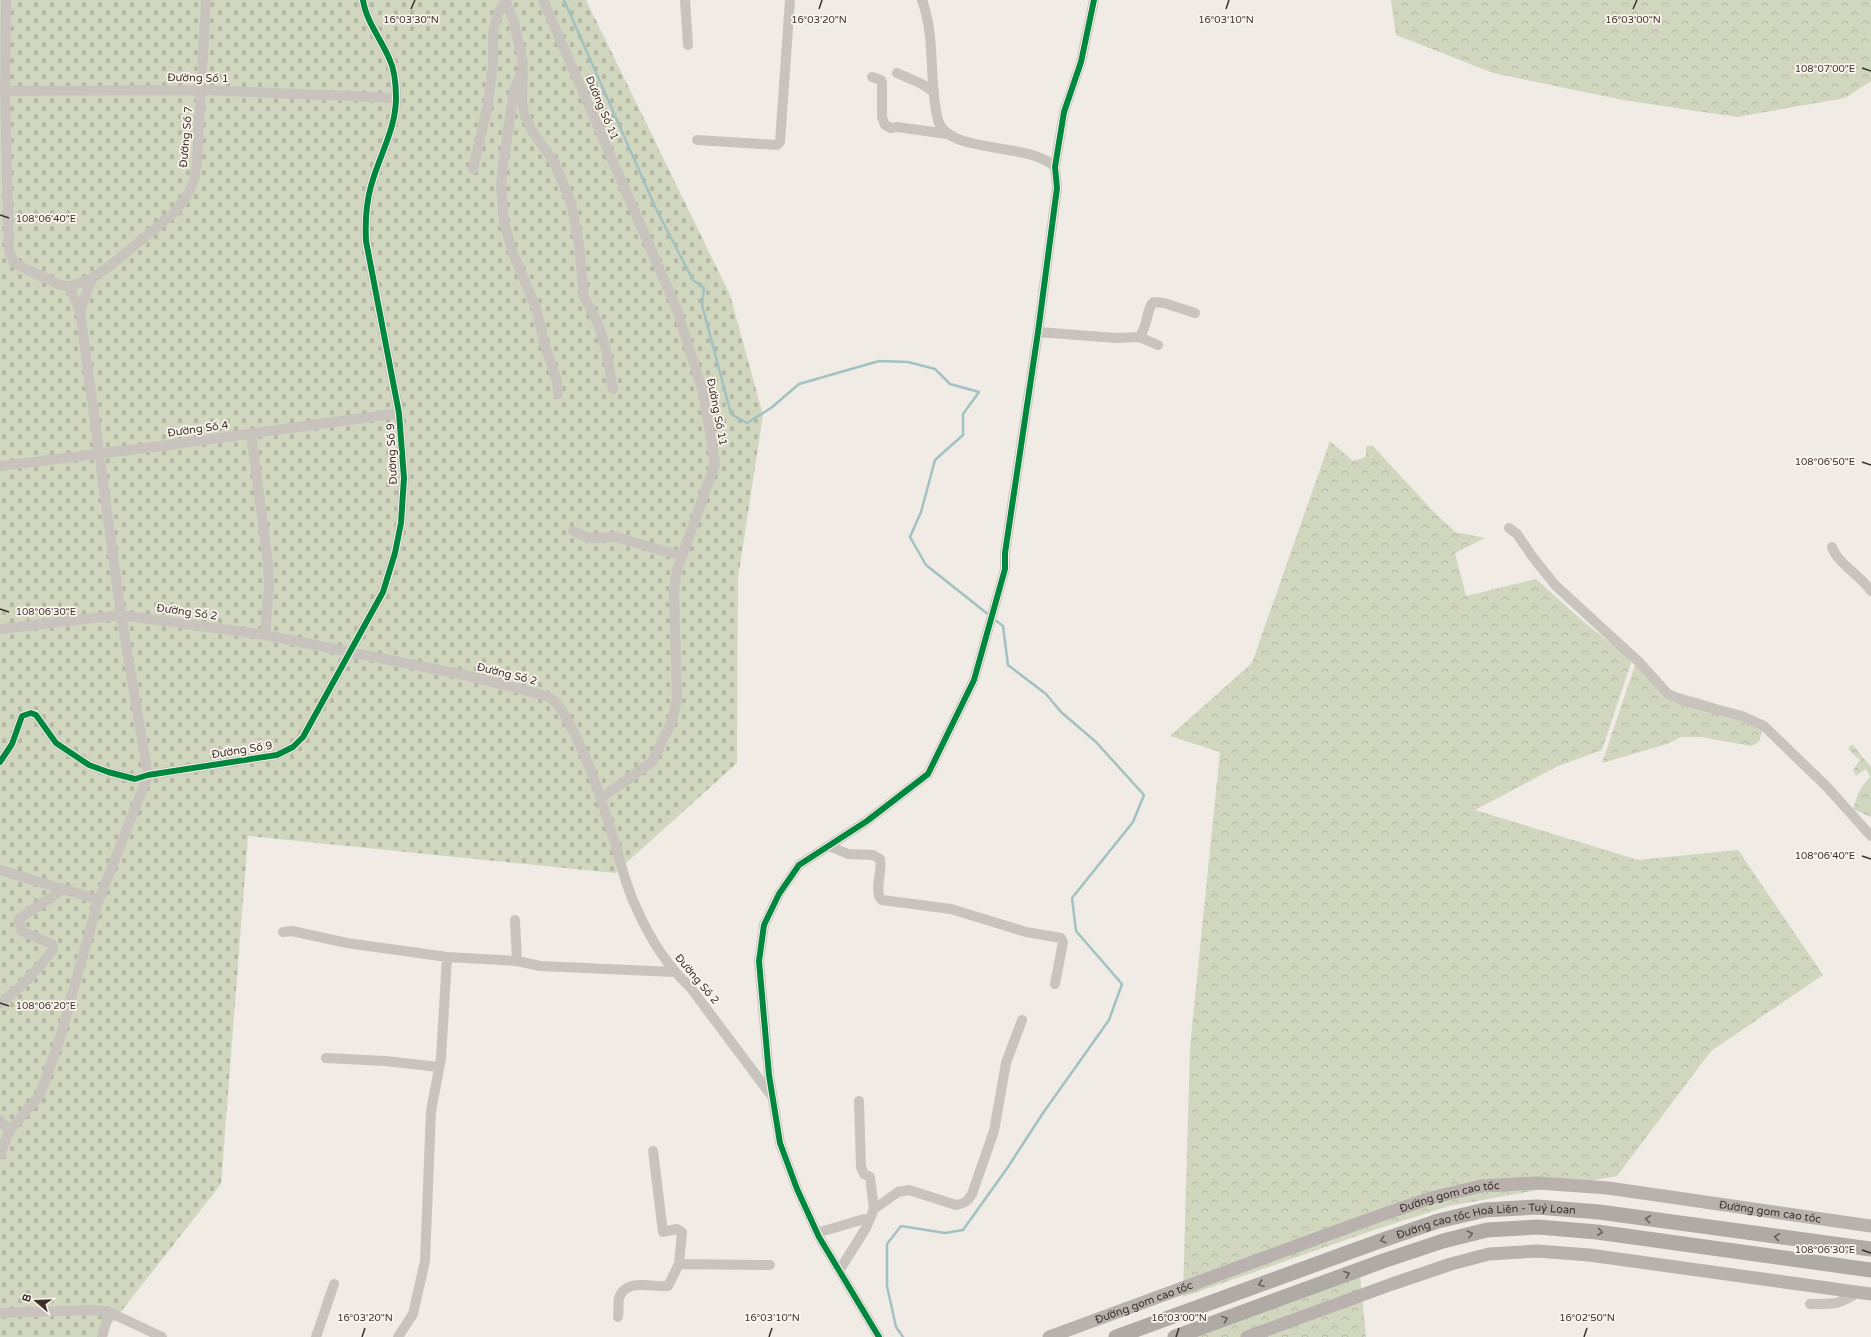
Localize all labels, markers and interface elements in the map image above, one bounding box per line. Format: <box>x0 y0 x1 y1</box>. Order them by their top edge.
text: 16°03'30"N <box>383 14 439 26</box>
text: 16°03'20"N <box>791 14 847 26</box>
text: 16°03'10"N <box>1198 14 1254 26</box>
text: 16°03'00"N <box>1605 14 1661 26</box>
text: 108°07'00"E <box>1795 63 1855 75</box>
street label: Đường Số 1 <box>167 71 229 85</box>
street label: Đường Số 11 <box>583 74 621 142</box>
street label: Đường Số 7 <box>177 106 195 168</box>
text: 108°06'40"E <box>16 213 76 225</box>
street label: Đường Số 11 <box>704 377 730 447</box>
street label: Đường Số 4 <box>167 418 229 440</box>
street label: Đường Số 9 <box>384 423 400 485</box>
text: 108°06'50"E <box>1795 456 1855 468</box>
street label: Đường Số 2 <box>156 601 218 623</box>
text: 108°06'30"E <box>16 606 76 618</box>
street label: Đường Số 2 <box>476 660 538 688</box>
street label: Đường Số 9 <box>211 739 273 761</box>
text: 108°06'40"E <box>1795 850 1855 862</box>
street label: Đường Số 2 <box>672 951 722 1007</box>
text: 108°06'20"E <box>16 1000 76 1012</box>
street label: Đường gom cao tốc <box>1398 1179 1500 1215</box>
street label: Đường gom cao tốc <box>1718 1198 1822 1225</box>
street label: Đường cao tốc Hoà Liên - Tuý Loan <box>1394 1200 1576 1241</box>
one-way arrow <box>1645 1215 1651 1224</box>
one-way arrow <box>1596 1228 1603 1237</box>
one-way arrow <box>1467 1230 1474 1238</box>
one-way arrow <box>1774 1233 1780 1242</box>
one-way arrow <box>1380 1235 1387 1244</box>
text: 108°06'30"E <box>1795 1244 1855 1256</box>
one-way arrow <box>1343 1271 1350 1279</box>
street label: Đường gom cao tốc <box>1093 1278 1195 1326</box>
one-way arrow <box>1258 1280 1265 1288</box>
north arrow <box>16 1281 56 1321</box>
text: B <box>20 1292 35 1304</box>
text: 16°03'20"N <box>337 1312 393 1324</box>
text: 16°03'10"N <box>744 1312 800 1324</box>
text: 16°03'00"N <box>1151 1312 1207 1324</box>
text: 16°02'50"N <box>1559 1312 1615 1324</box>
one-way arrow <box>1221 1315 1228 1323</box>

